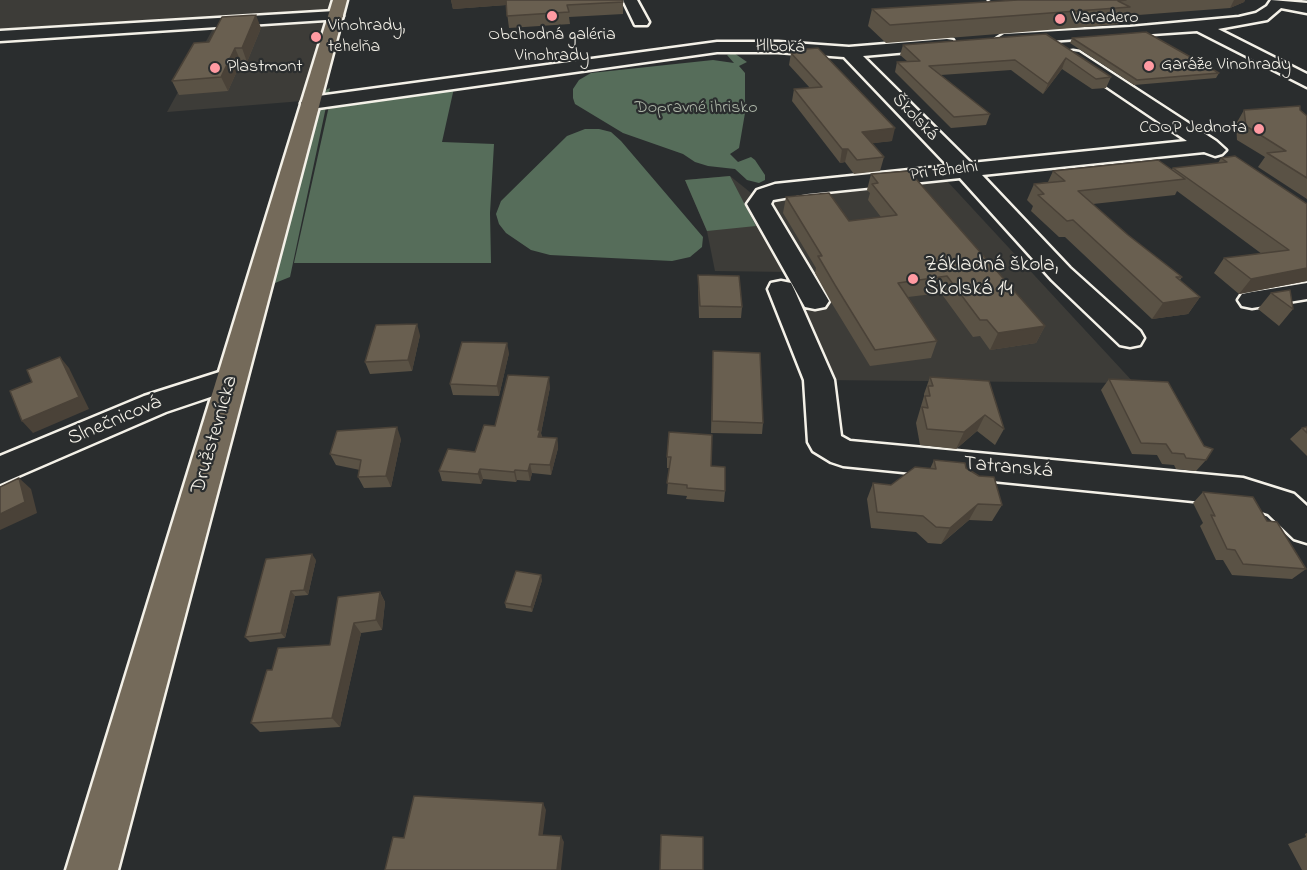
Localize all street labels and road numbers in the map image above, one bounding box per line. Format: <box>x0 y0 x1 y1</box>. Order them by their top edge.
street label: Hlboká <box>755 36 805 60</box>
street label: Školská <box>886 90 942 146</box>
street label: Pri tehelni <box>909 157 979 187</box>
street label: Družstevnícka <box>187 373 245 497</box>
street label: Slnečnicová <box>64 391 166 453</box>
street label: Tatranská <box>962 453 1054 485</box>

